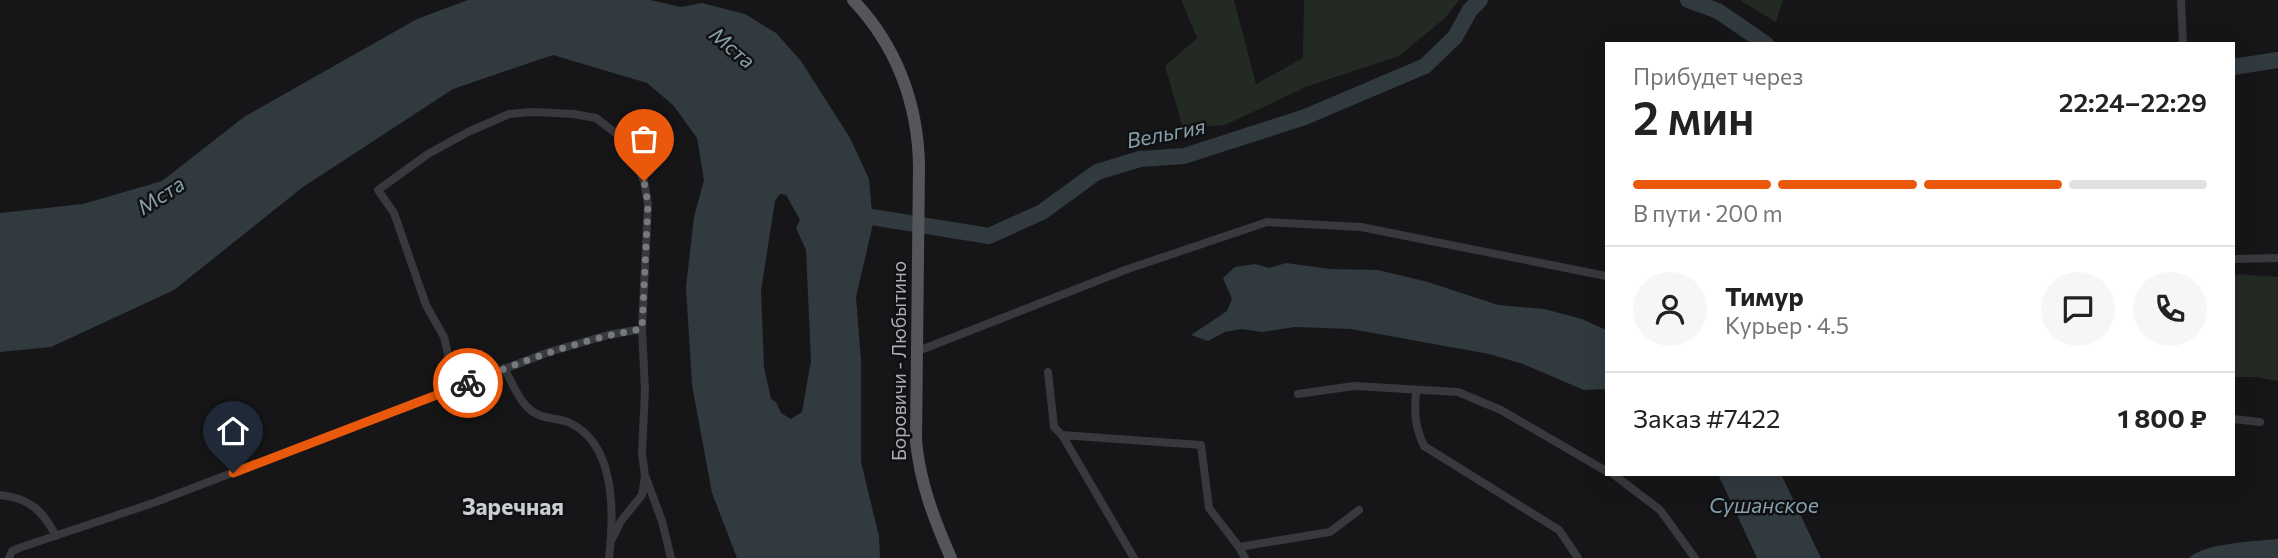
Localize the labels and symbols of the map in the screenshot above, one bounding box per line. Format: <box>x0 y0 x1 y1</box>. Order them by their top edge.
water label: Мста <box>705 21 761 73</box>
pin <box>614 109 674 181</box>
water label: Вельгия <box>1124 113 1207 152</box>
water label: Мста <box>132 170 189 219</box>
street label: Боровичи - Любытино <box>887 261 910 461</box>
courier <box>433 348 503 418</box>
pin <box>203 401 263 473</box>
district label: Заречная <box>462 492 564 520</box>
water label: Сушанское <box>1709 492 1819 517</box>

